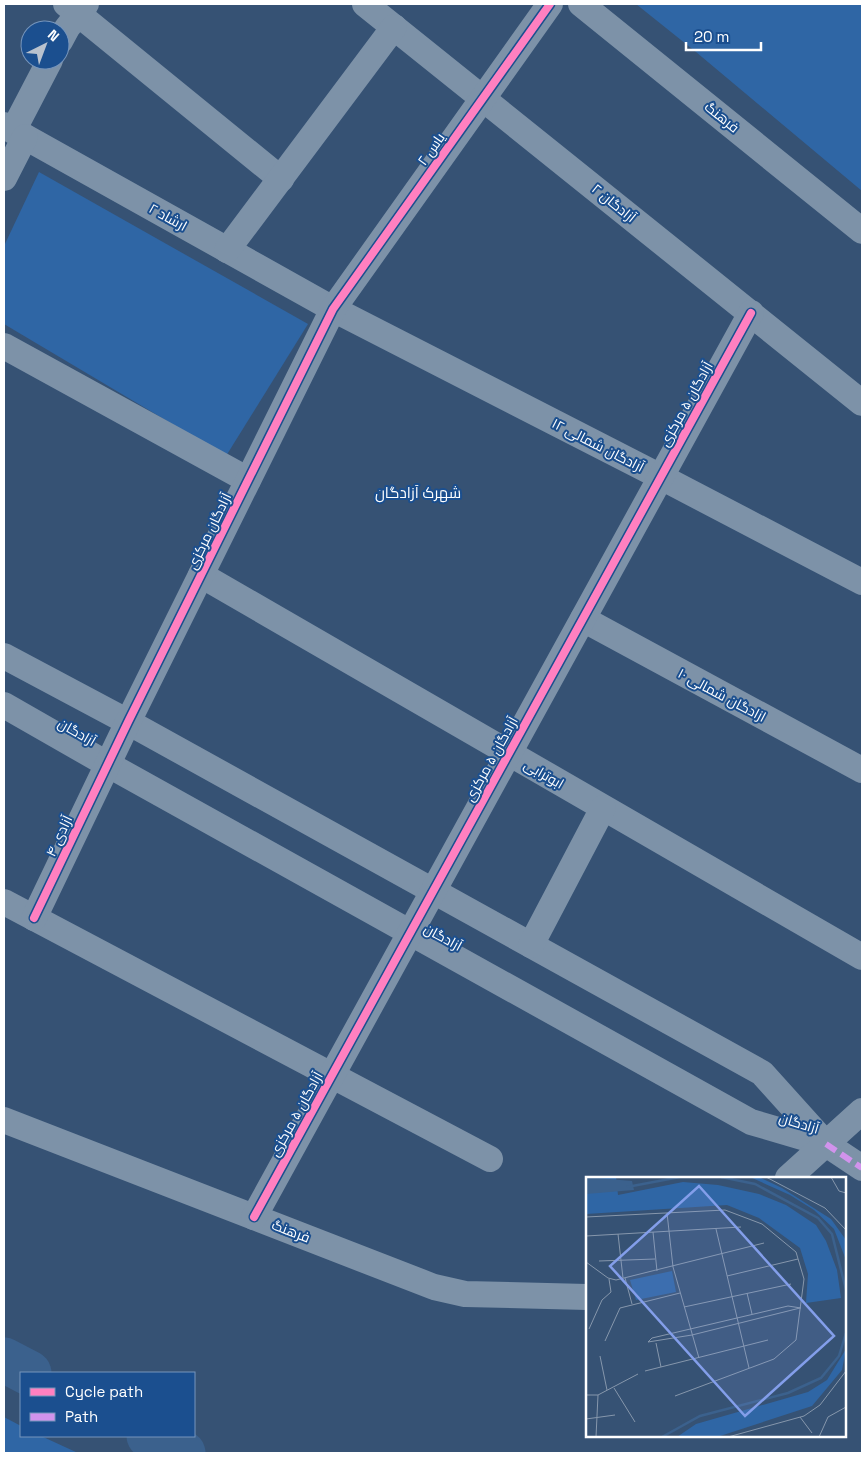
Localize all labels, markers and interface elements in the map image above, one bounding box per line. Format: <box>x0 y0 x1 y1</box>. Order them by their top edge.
north arrow <box>20 20 70 70</box>
scale bar <box>686 20 761 52</box>
text: N <box>44 26 63 45</box>
text: 20 m <box>694 27 729 46</box>
street label: فرهنگ <box>701 98 743 136</box>
street label: یاس ۲ <box>413 129 449 169</box>
street label: آزادگان ۲ <box>588 180 640 226</box>
street label: ارشاد ۲ <box>146 199 190 235</box>
street label: آزادگان ۵ مرکزی <box>655 358 717 450</box>
street label: آزادگان شمالی ۱۲ <box>549 414 647 476</box>
district label: شهرک آزادگان <box>375 483 461 503</box>
street label: آزادگان مرکزی <box>183 489 235 572</box>
street label: ازادگان شمالی ۱۰ <box>675 664 769 726</box>
street label: آزادگان ۵ مرکزی <box>460 713 522 805</box>
street label: آزادگان <box>55 714 99 750</box>
street label: ابوترابی <box>521 755 567 793</box>
street label: آزادی ۴ <box>42 812 76 859</box>
street label: آزادگان <box>421 919 465 955</box>
street label: آزادگان ۵ مرکزی <box>265 1068 327 1160</box>
street label: آزادگان <box>777 1108 821 1138</box>
inset map <box>586 1177 846 1437</box>
street label: فرهنگ <box>269 1216 313 1246</box>
legend <box>20 1372 195 1437</box>
text: Cycle path <box>65 1382 143 1401</box>
text: Path <box>65 1407 98 1426</box>

